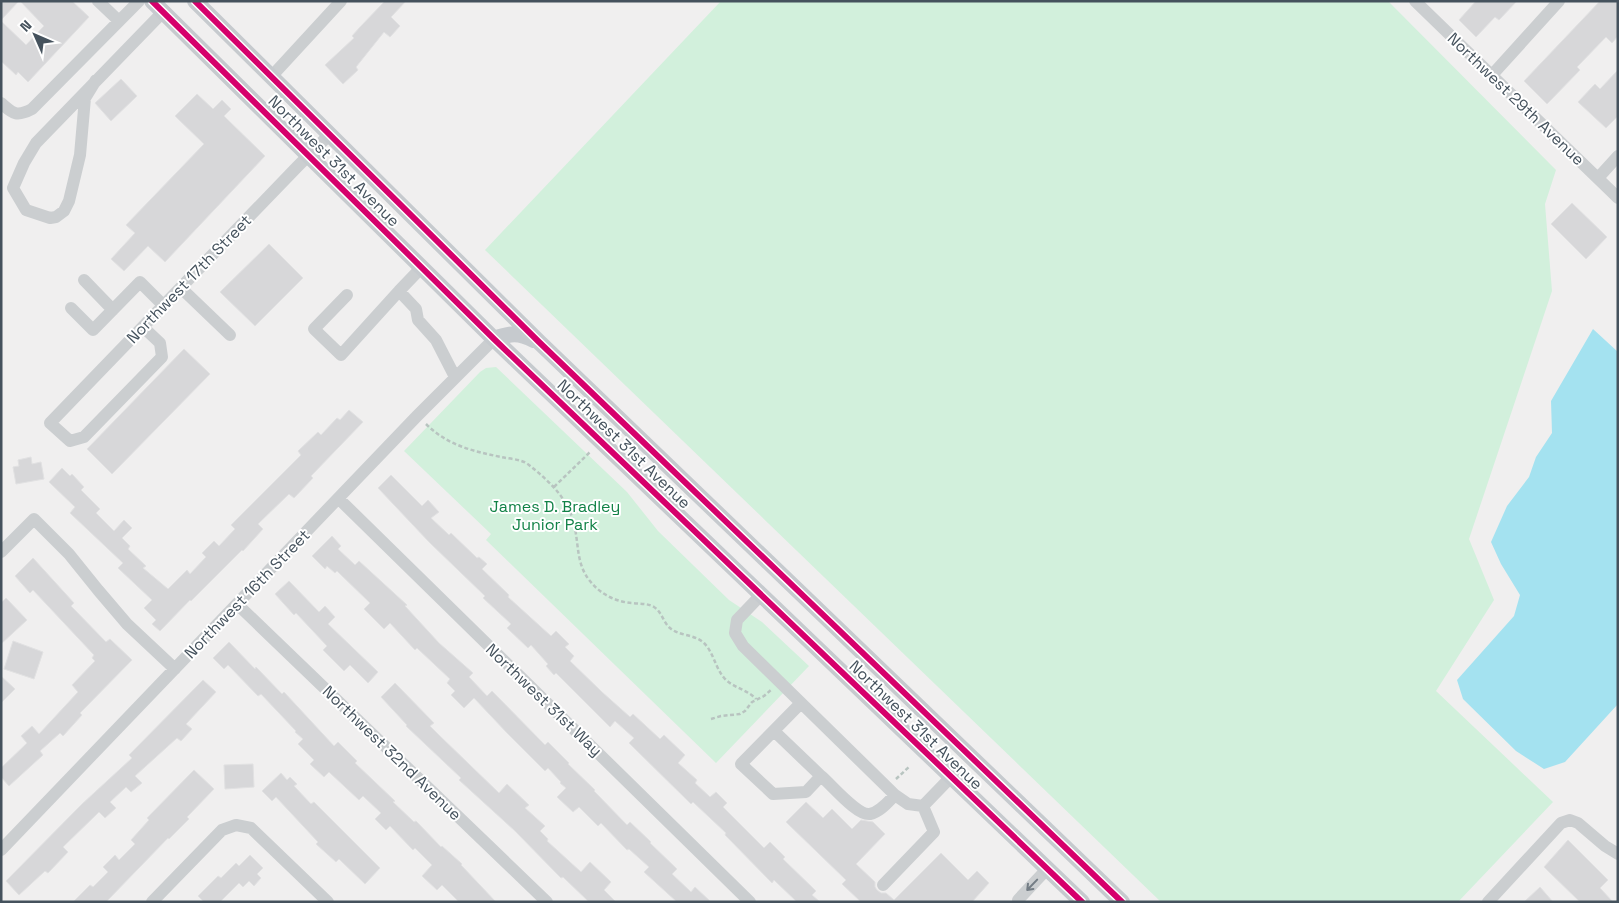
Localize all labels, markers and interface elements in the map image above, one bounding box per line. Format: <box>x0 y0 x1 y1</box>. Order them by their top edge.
north arrow <box>10 10 60 60</box>
text: N <box>16 16 35 35</box>
street label: Northwest 29th Avenue <box>1443 28 1589 170</box>
street label: Northwest 31st Avenue <box>264 91 404 231</box>
street label: Northwest 17th Street <box>122 210 256 348</box>
street label: Northwest 31st Avenue <box>553 375 695 513</box>
park label: James D. Bradley Junior Park <box>490 496 620 535</box>
street label: Northwest 16th Street <box>180 525 314 663</box>
street label: Northwest 31st Way <box>481 639 607 761</box>
street label: Northwest 31st Avenue <box>845 656 987 794</box>
street label: Northwest 32nd Avenue <box>318 681 466 825</box>
one-way arrow <box>1026 879 1038 892</box>

